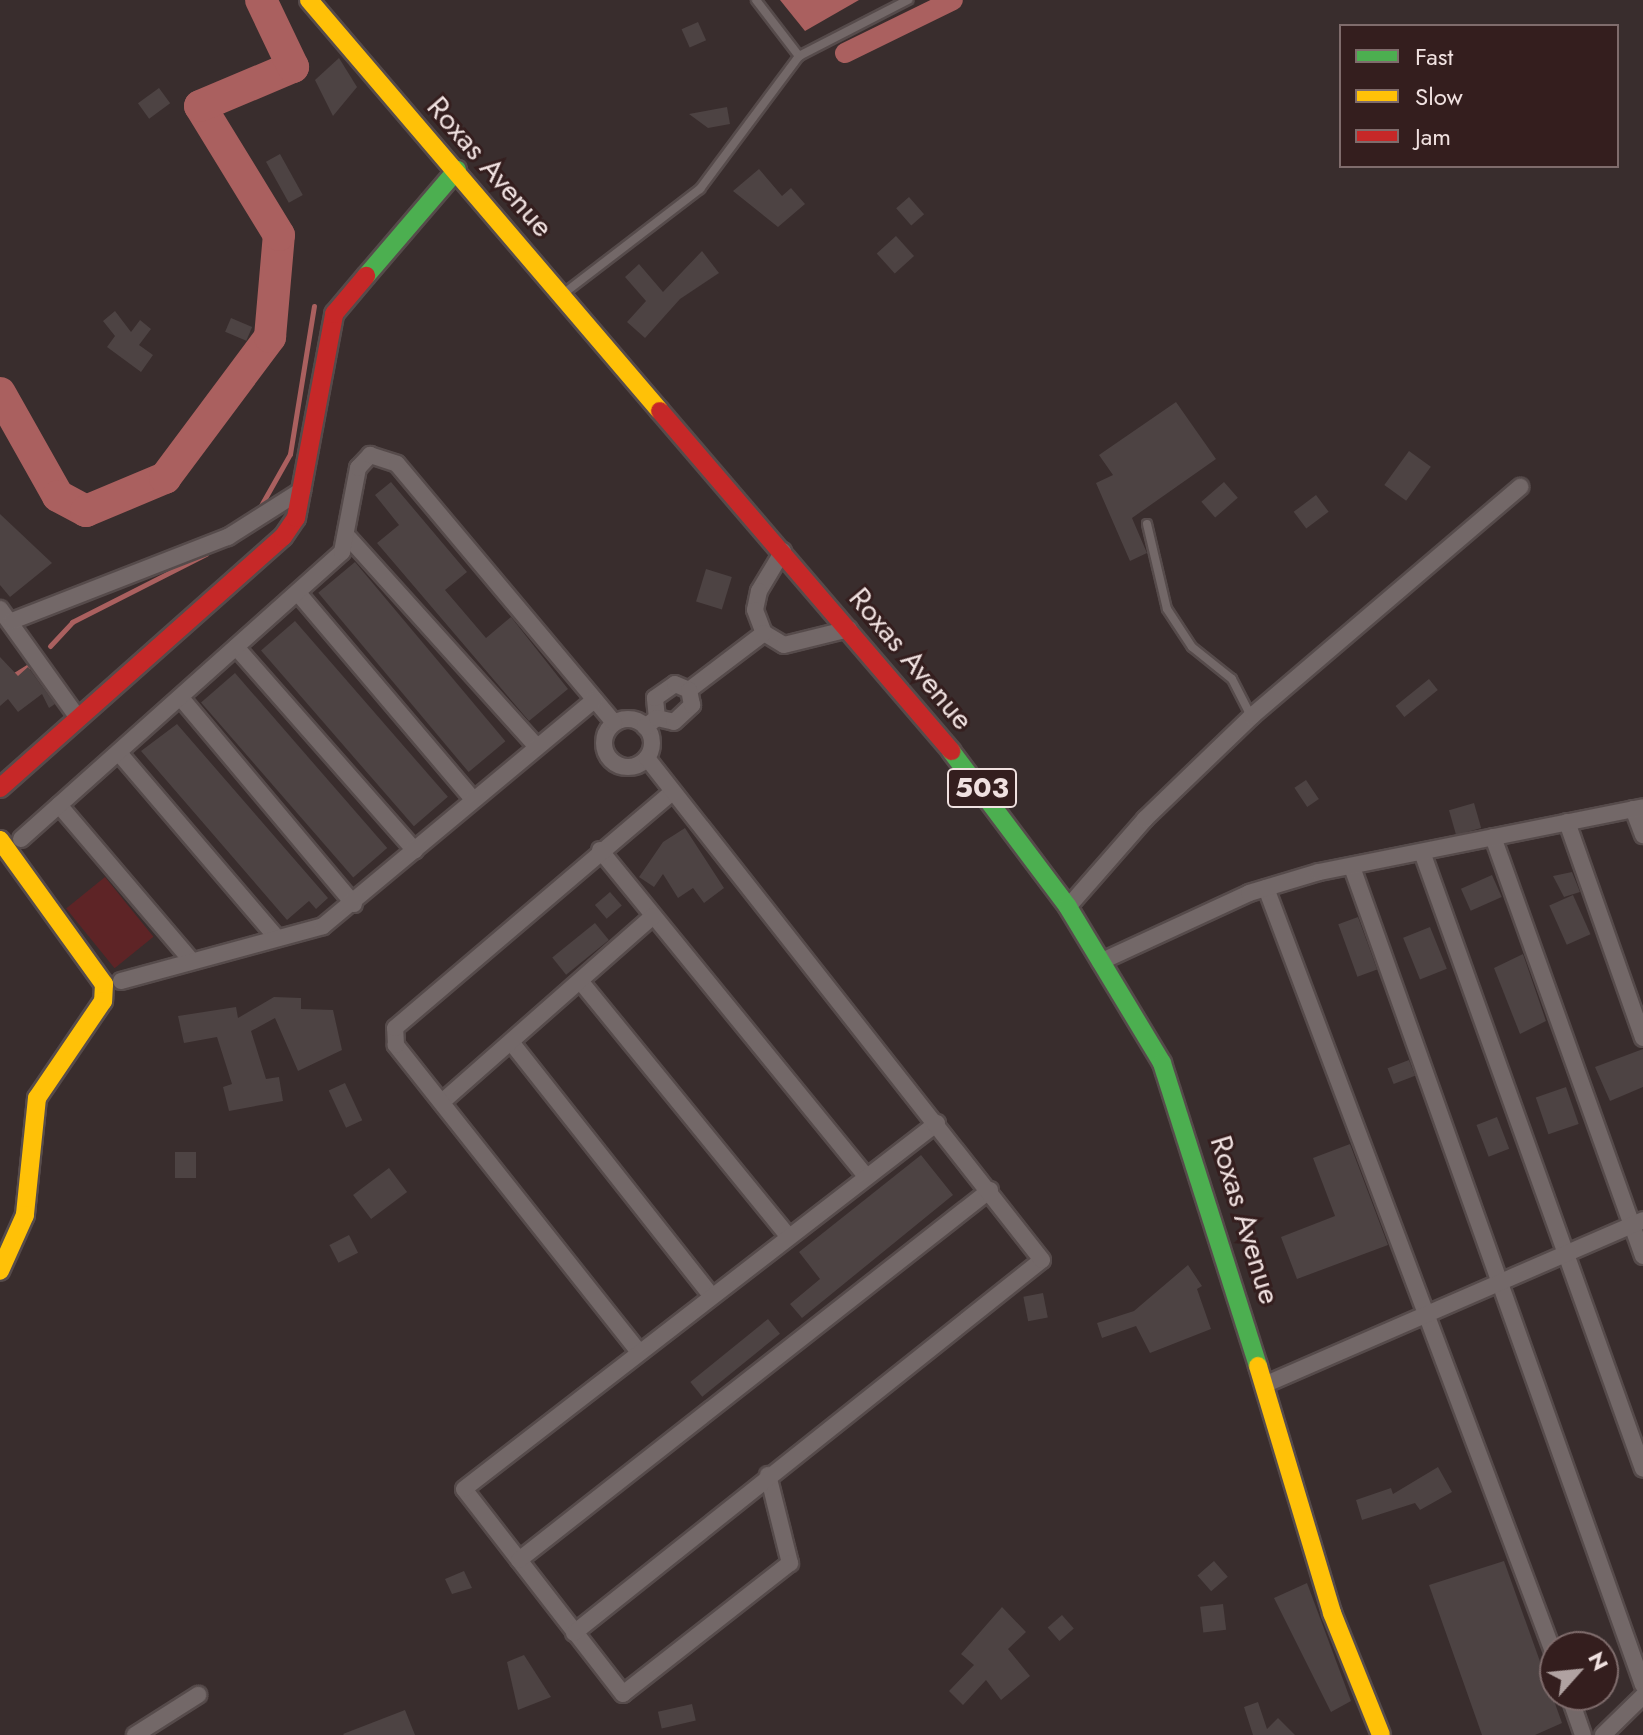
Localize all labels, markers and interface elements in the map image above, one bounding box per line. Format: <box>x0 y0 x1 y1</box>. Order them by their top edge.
legend <box>1339 24 1619 168</box>
text: Fast <box>1415 39 1453 74</box>
text: Slow <box>1415 79 1463 114</box>
street label: Roxas Avenue <box>419 89 561 245</box>
text: Jam <box>1415 119 1451 154</box>
street label: Roxas Avenue <box>841 581 981 737</box>
road number: 503 <box>946 764 1018 812</box>
street label: Roxas Avenue <box>1202 1131 1288 1309</box>
north arrow <box>1539 1631 1619 1711</box>
text: N <box>1580 1646 1617 1676</box>

